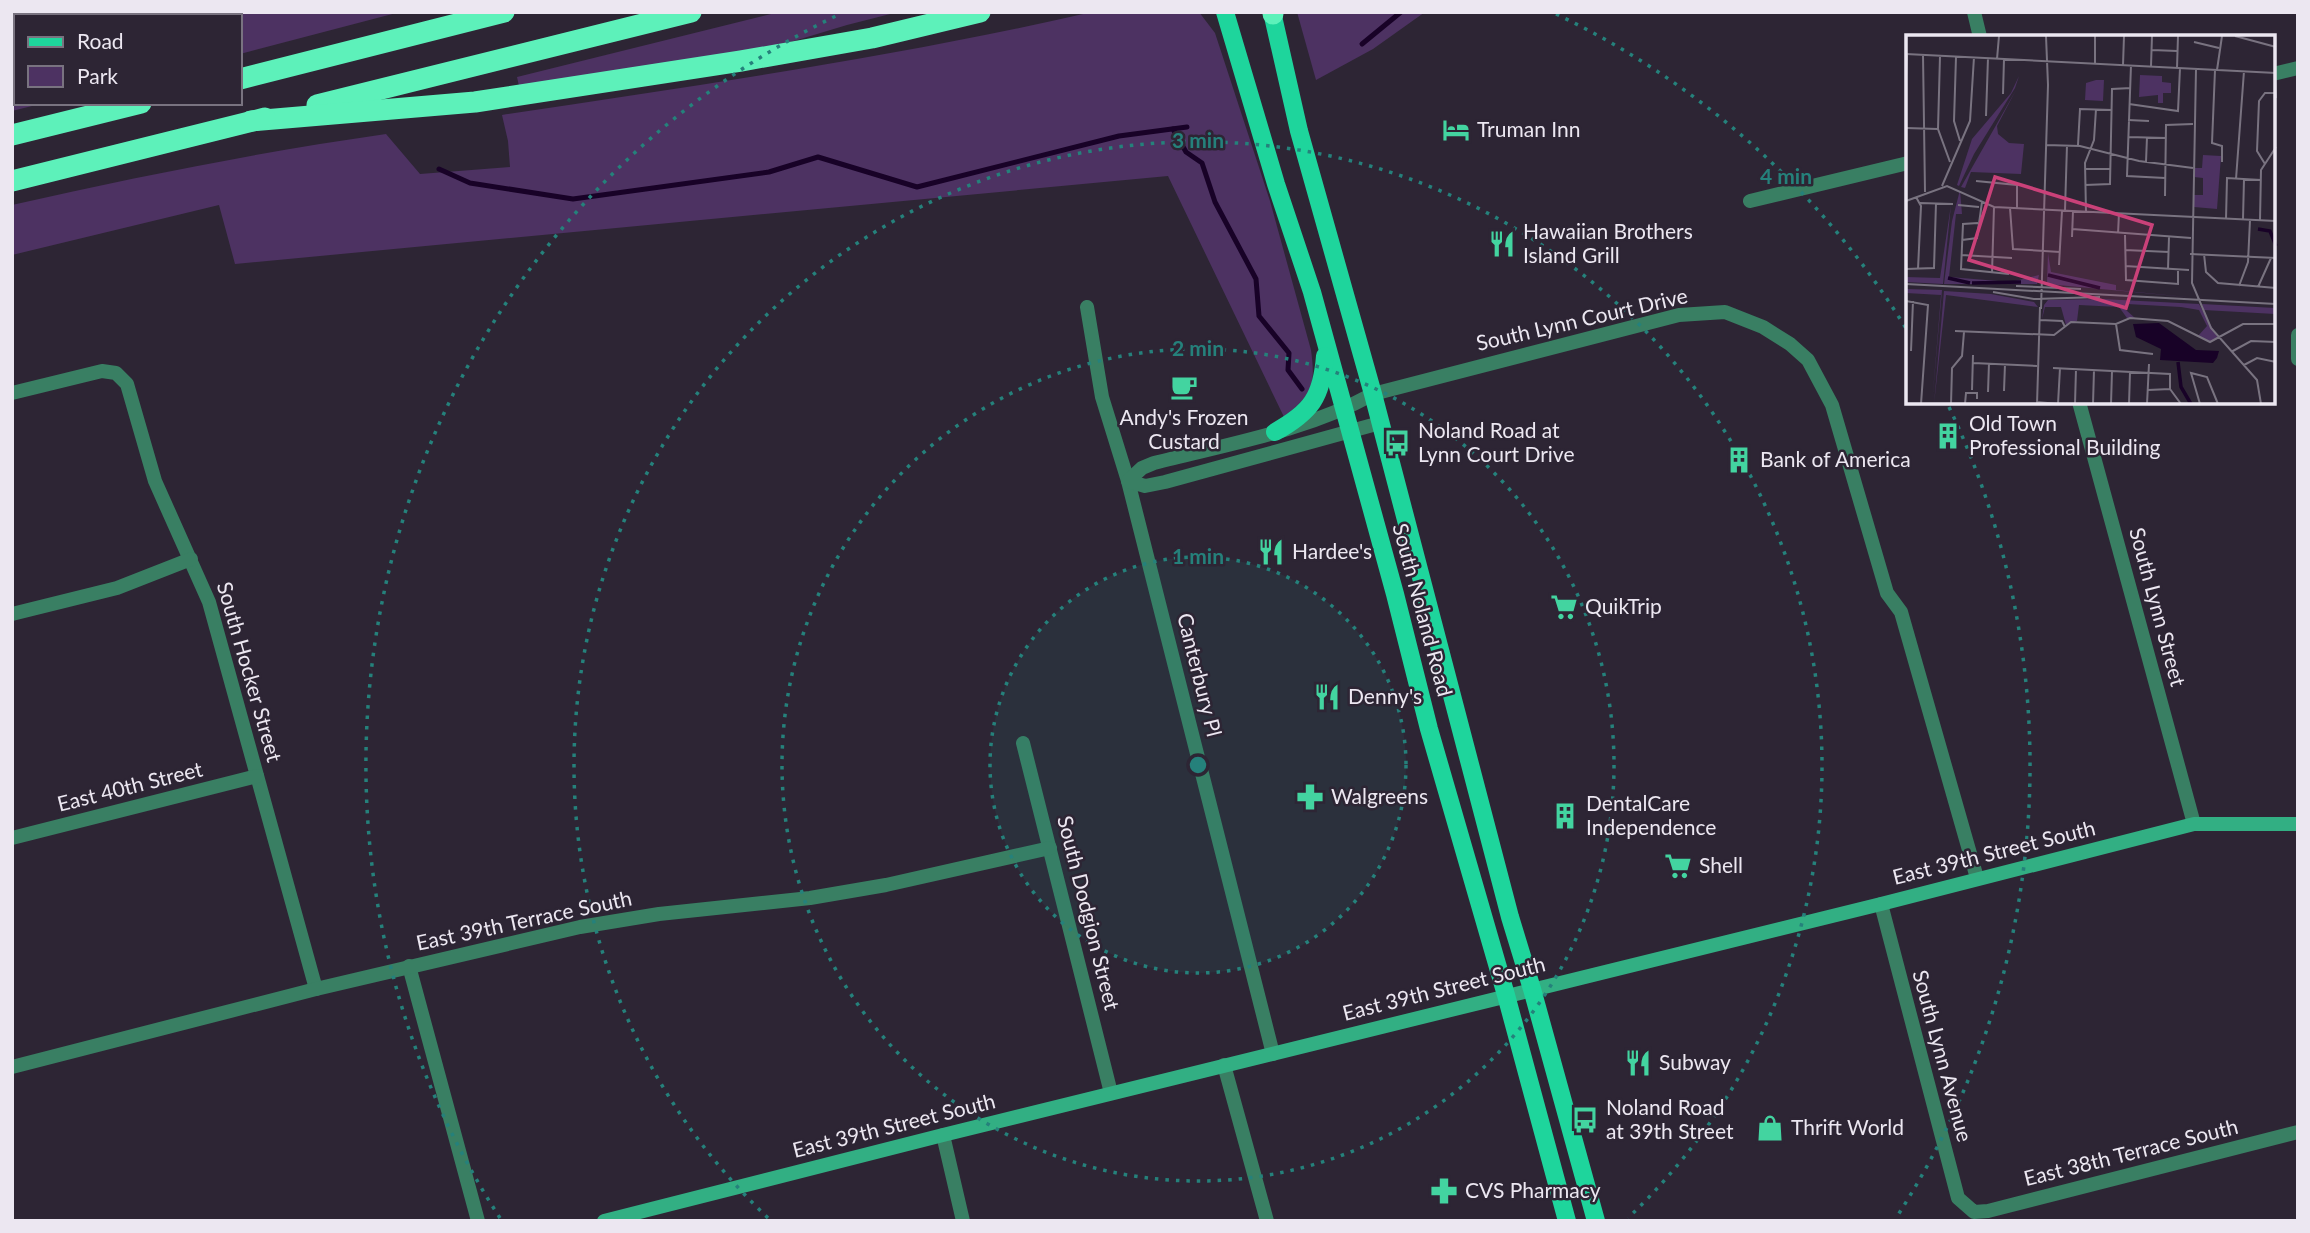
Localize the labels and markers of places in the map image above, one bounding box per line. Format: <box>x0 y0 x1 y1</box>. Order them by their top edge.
hotel icon: Truman Inn <box>1441 115 1471 145</box>
place label: Truman Inn <box>1477 116 1580 141</box>
place label: Hawaiian Brothers Island Grill <box>1523 218 1693 267</box>
restaurant icon: Hawaiian Brothers Island Grill <box>1487 229 1517 259</box>
cafe icon: Andy's Frozen Custard <box>1169 372 1199 402</box>
place label: Andy's Frozen Custard <box>1119 404 1249 453</box>
place label: Old Town Professional Building <box>1969 410 2161 459</box>
place label: Noland Road at Lynn Court Drive <box>1418 417 1575 466</box>
building icon: Old Town Professional Building <box>1933 421 1963 451</box>
bus stop icon: Noland Road at Lynn Court Drive <box>1382 428 1412 458</box>
building icon: Bank of America <box>1724 445 1754 475</box>
place label: Bank of America <box>1760 446 1911 471</box>
restaurant icon: Hardee's <box>1256 537 1286 567</box>
place label: Hardee's <box>1292 538 1372 563</box>
supermarket icon: QuikTrip <box>1549 592 1579 622</box>
place label: QuikTrip <box>1585 593 1662 618</box>
restaurant icon: Denny's <box>1312 682 1342 712</box>
place label: Denny's <box>1348 683 1422 708</box>
centre of rings <box>1186 753 1210 777</box>
pharmacy icon: Walgreens <box>1295 782 1325 812</box>
place label: Walgreens <box>1331 783 1428 808</box>
place label: DentalCare Independence <box>1586 790 1716 839</box>
building icon: DentalCare Independence <box>1550 801 1580 831</box>
supermarket icon: Shell <box>1663 851 1693 881</box>
place label: Shell <box>1699 852 1743 877</box>
restaurant icon: Subway <box>1623 1048 1653 1078</box>
place label: Subway <box>1659 1049 1731 1074</box>
place label: Noland Road at 39th Street <box>1606 1094 1734 1143</box>
bus stop icon: Noland Road at 39th Street <box>1570 1105 1600 1135</box>
shop icon: Thrift World <box>1755 1113 1785 1143</box>
place label: Thrift World <box>1791 1114 1904 1139</box>
pharmacy icon: CVS Pharmacy <box>1429 1176 1459 1206</box>
place label: CVS Pharmacy <box>1465 1177 1601 1202</box>

